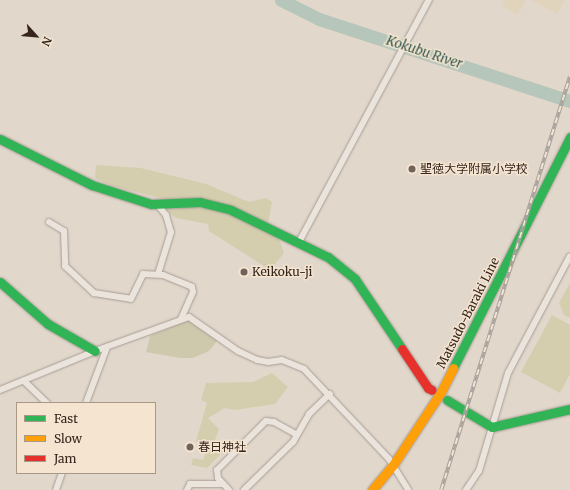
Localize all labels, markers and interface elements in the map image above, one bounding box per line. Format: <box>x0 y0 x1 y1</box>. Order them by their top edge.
north arrow <box>16 16 56 56</box>
water label: Kokubu River <box>384 33 464 73</box>
text: N <box>38 34 55 48</box>
place label: 聖徳大学附属小学校 <box>420 162 528 176</box>
marker: 聖徳大学附属小学校 <box>407 164 417 174</box>
street label: Matsudo-Baraki Line <box>434 255 502 371</box>
place label: Keikoku-ji <box>252 265 312 279</box>
marker: Keikoku-ji <box>239 267 249 277</box>
legend <box>16 402 156 474</box>
text: Fast <box>54 411 78 426</box>
text: Slow <box>54 431 82 446</box>
place label: 春日神社 <box>198 440 246 454</box>
marker: 春日神社 <box>185 442 195 452</box>
text: Jam <box>54 451 76 466</box>

